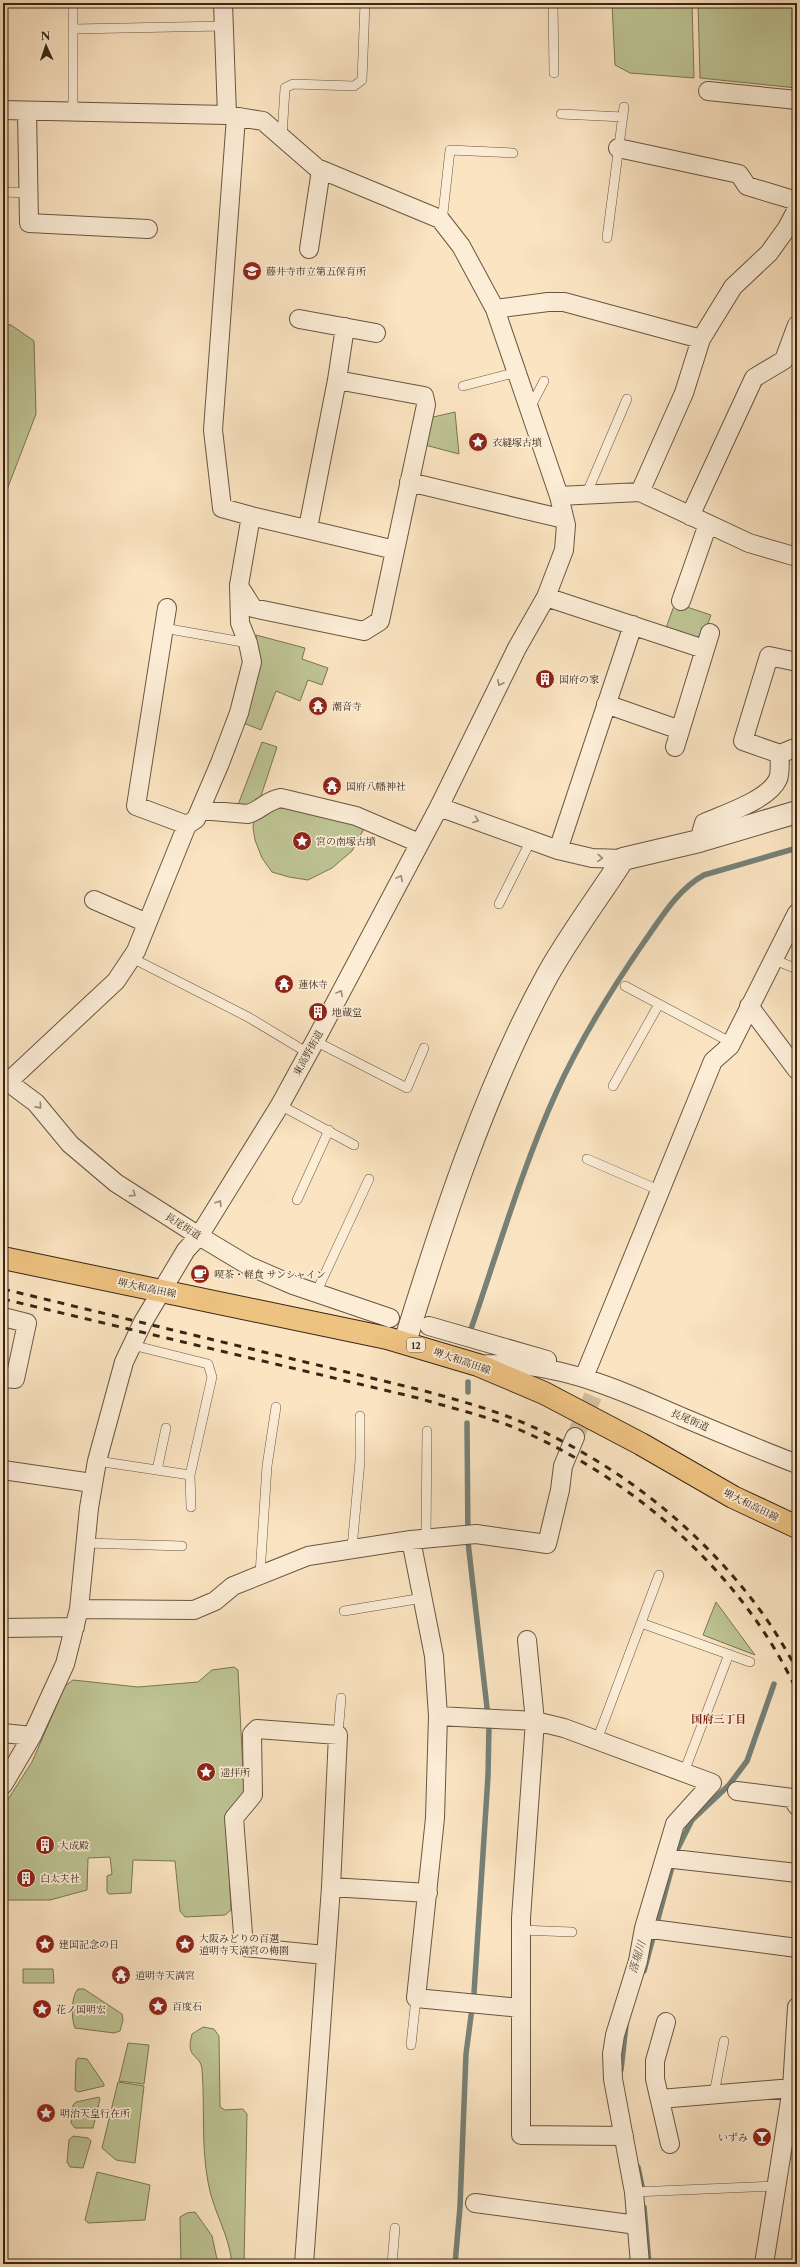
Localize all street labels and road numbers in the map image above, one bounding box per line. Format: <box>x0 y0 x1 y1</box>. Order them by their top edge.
street label: 東高野街道 <box>290 1028 326 1078</box>
street label: 長尾街道 <box>163 1210 203 1242</box>
street label: 堺大和高田線 <box>116 1275 178 1301</box>
road number: 12 <box>407 1338 425 1352</box>
street label: 堺大和高田線 <box>432 1345 492 1377</box>
street label: 長尾街道 <box>669 1406 711 1434</box>
street label: 堺大和高田線 <box>721 1486 781 1524</box>

